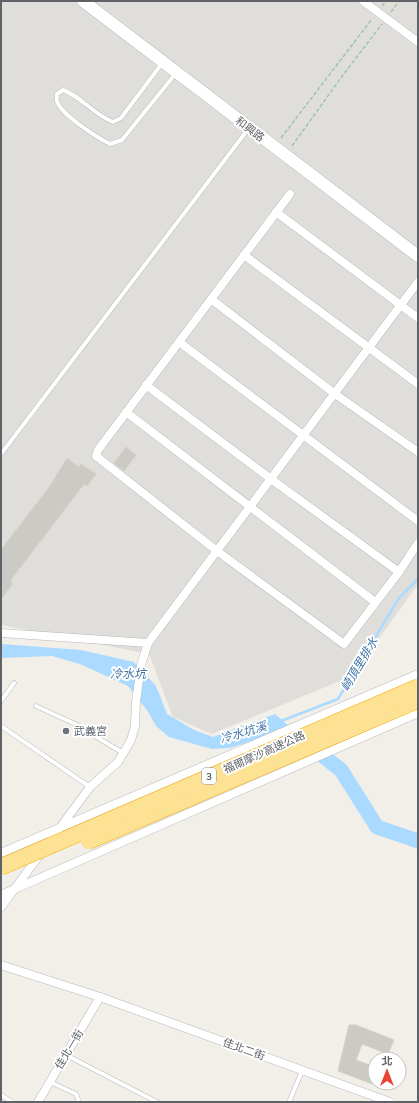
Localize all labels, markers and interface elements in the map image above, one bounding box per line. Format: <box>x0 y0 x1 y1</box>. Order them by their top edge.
street label: 和興路 <box>233 113 267 145</box>
water label: 崎頂里排水 <box>337 634 381 694</box>
water label: 冷水坑 <box>110 666 148 681</box>
water label: 冷水坑溪 <box>218 718 270 746</box>
place label: 武義宮 <box>74 724 107 738</box>
marker: 武義宮 <box>61 726 71 736</box>
street label: 福爾摩沙高速公路 <box>221 728 307 776</box>
road number: 3 <box>202 768 216 784</box>
street label: 佳北一街 <box>52 1027 86 1071</box>
street label: 佳北二街 <box>221 1035 267 1063</box>
north arrow <box>367 1051 407 1091</box>
text: 北 <box>382 1054 393 1068</box>

